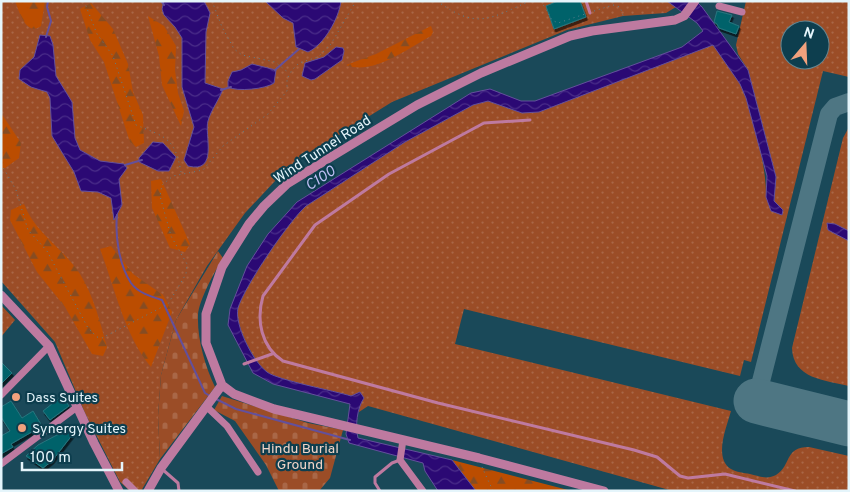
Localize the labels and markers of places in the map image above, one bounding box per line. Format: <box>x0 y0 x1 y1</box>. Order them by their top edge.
place label: Dass Suites <box>26 390 98 407</box>
marker: Dass Suites <box>10 391 22 403</box>
place label: Synergy Suites <box>32 421 126 438</box>
marker: Synergy Suites <box>16 422 28 434</box>

